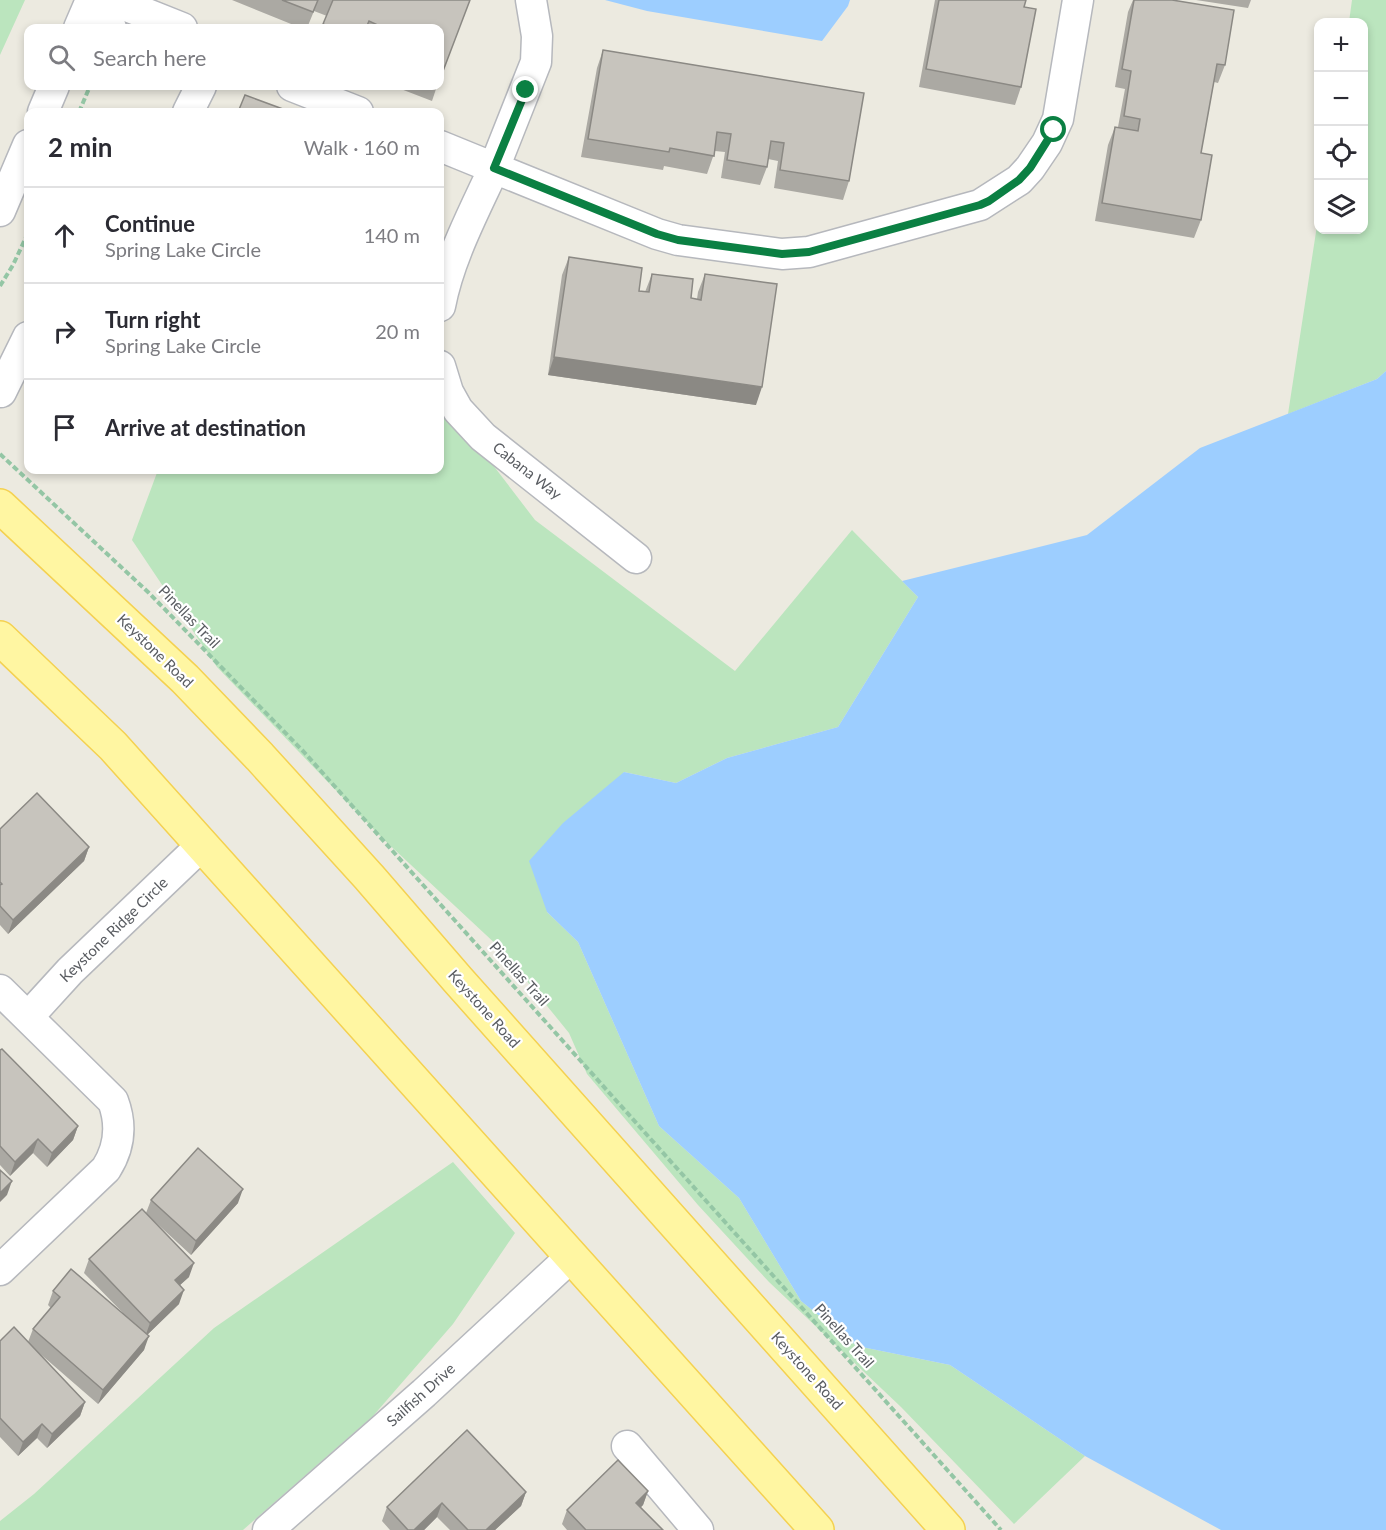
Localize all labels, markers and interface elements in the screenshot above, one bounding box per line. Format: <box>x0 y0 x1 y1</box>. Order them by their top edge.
map controls <box>1314 18 1368 234</box>
button: + <box>1314 18 1368 72</box>
search box <box>24 24 444 90</box>
icon: search <box>45 41 78 74</box>
text: Search here <box>93 44 206 71</box>
button: − <box>1314 72 1368 126</box>
route end <box>512 76 538 102</box>
route start <box>1040 116 1066 142</box>
button: locate <box>1314 126 1368 180</box>
text: 2 min <box>48 131 112 163</box>
text: Walk · 160 m <box>304 135 420 159</box>
button: layers <box>1314 180 1368 234</box>
text: Continue <box>105 210 195 237</box>
icon: ahead <box>48 219 81 252</box>
text: 140 m <box>364 223 420 247</box>
text: Spring Lake Circle <box>105 237 261 261</box>
text: Turn right <box>105 306 200 333</box>
icon: right <box>48 315 81 348</box>
text: 20 m <box>375 319 420 343</box>
text: Spring Lake Circle <box>105 333 261 357</box>
icon: arrive <box>48 411 81 444</box>
text: Arrive at destination <box>105 414 306 441</box>
street label: Cabana Way <box>490 438 566 503</box>
street label: Pinellas Trail <box>155 581 224 651</box>
street label: Keystone Road <box>114 610 197 691</box>
street label: Keystone Ridge Circle <box>56 873 171 986</box>
street label: Pinellas Trail <box>486 937 553 1009</box>
street label: Keystone Road <box>445 966 524 1051</box>
street label: Pinellas Trail <box>811 1299 878 1371</box>
street label: Keystone Road <box>768 1328 847 1413</box>
street label: Sailfish Drive <box>382 1359 458 1430</box>

